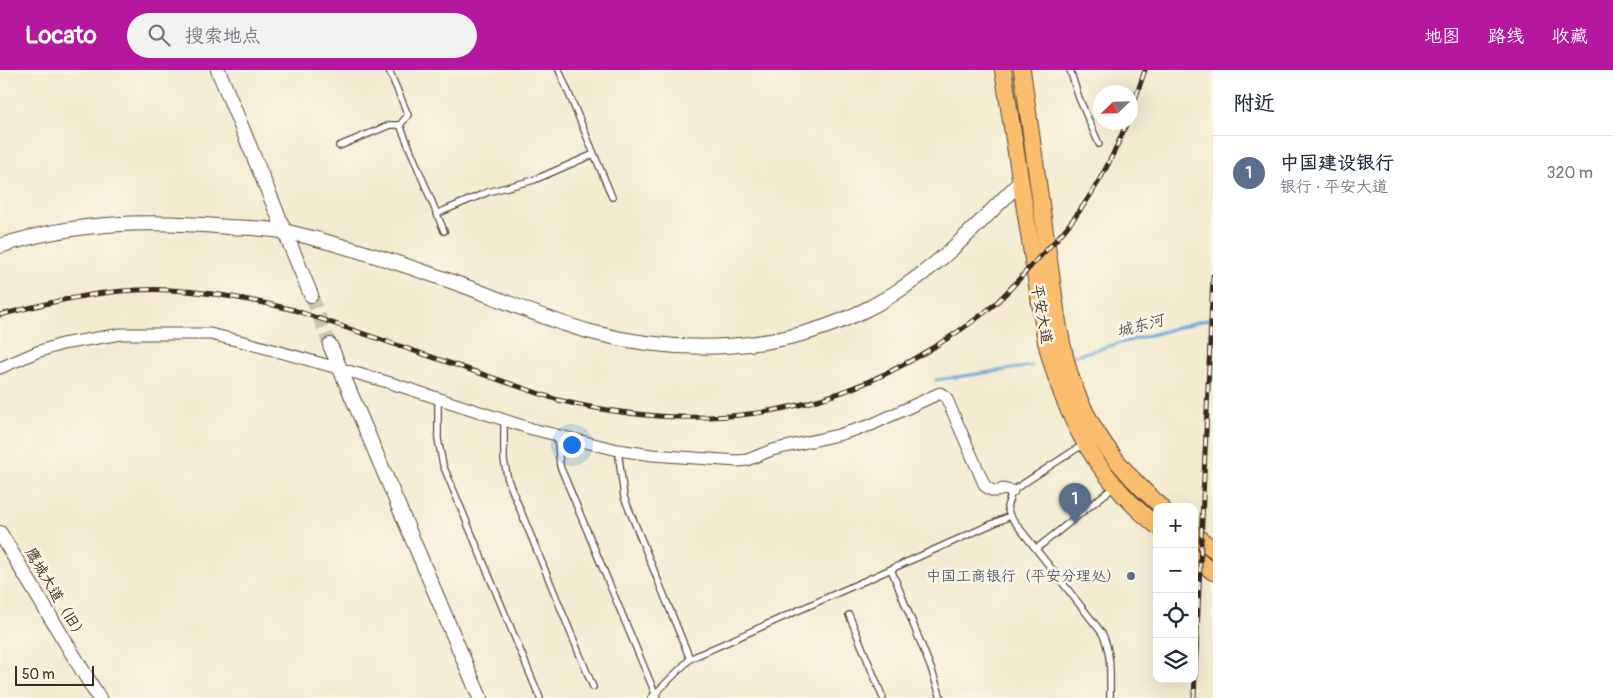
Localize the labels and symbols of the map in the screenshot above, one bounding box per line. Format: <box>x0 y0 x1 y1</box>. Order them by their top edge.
north arrow <box>1093 85 1138 130</box>
street label: 平安大道 <box>1027 283 1056 345</box>
water label: 城东河 <box>1114 309 1169 342</box>
your location <box>559 432 585 458</box>
pin: 1 <box>1059 483 1091 524</box>
street label: 鹰城大道（旧） <box>20 544 91 644</box>
place label: 中国工商银行（平安分理处） <box>926 567 1121 586</box>
marker: 中国工商银行（平安分理处） <box>1125 570 1137 582</box>
scale bar <box>15 663 94 686</box>

